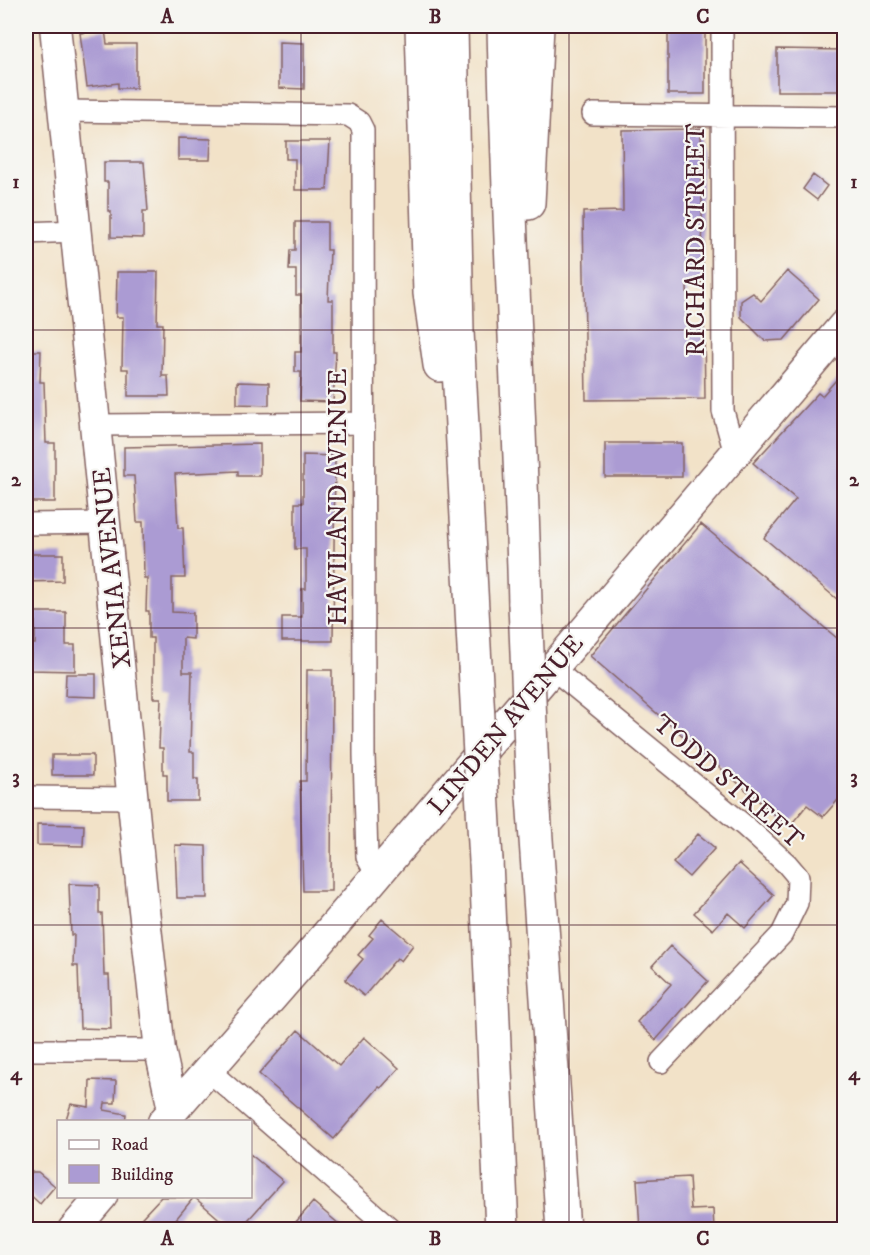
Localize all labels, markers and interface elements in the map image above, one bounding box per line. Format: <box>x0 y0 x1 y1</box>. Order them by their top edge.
text: A <box>160 5 175 30</box>
text: B <box>429 5 441 30</box>
text: C <box>696 5 710 30</box>
street label: RICHARD STREET <box>680 123 713 356</box>
text: 1 <box>12 170 20 195</box>
text: 1 <box>850 170 858 195</box>
street label: HAVILAND AVENUE <box>322 368 355 626</box>
street label: XENIA AVENUE <box>86 466 139 670</box>
text: 2 <box>11 468 22 493</box>
text: 2 <box>849 468 860 493</box>
street label: LINDEN AVENUE <box>421 628 591 822</box>
street label: TODD STREET <box>646 708 810 857</box>
text: 3 <box>12 765 20 790</box>
text: 3 <box>850 765 858 790</box>
text: 4 <box>10 1062 23 1087</box>
text: 4 <box>848 1062 861 1087</box>
legend <box>57 1120 252 1198</box>
text: Road <box>111 1134 148 1156</box>
text: Building <box>111 1164 173 1186</box>
text: A <box>160 1227 175 1252</box>
text: B <box>429 1227 441 1252</box>
text: C <box>696 1227 710 1252</box>

